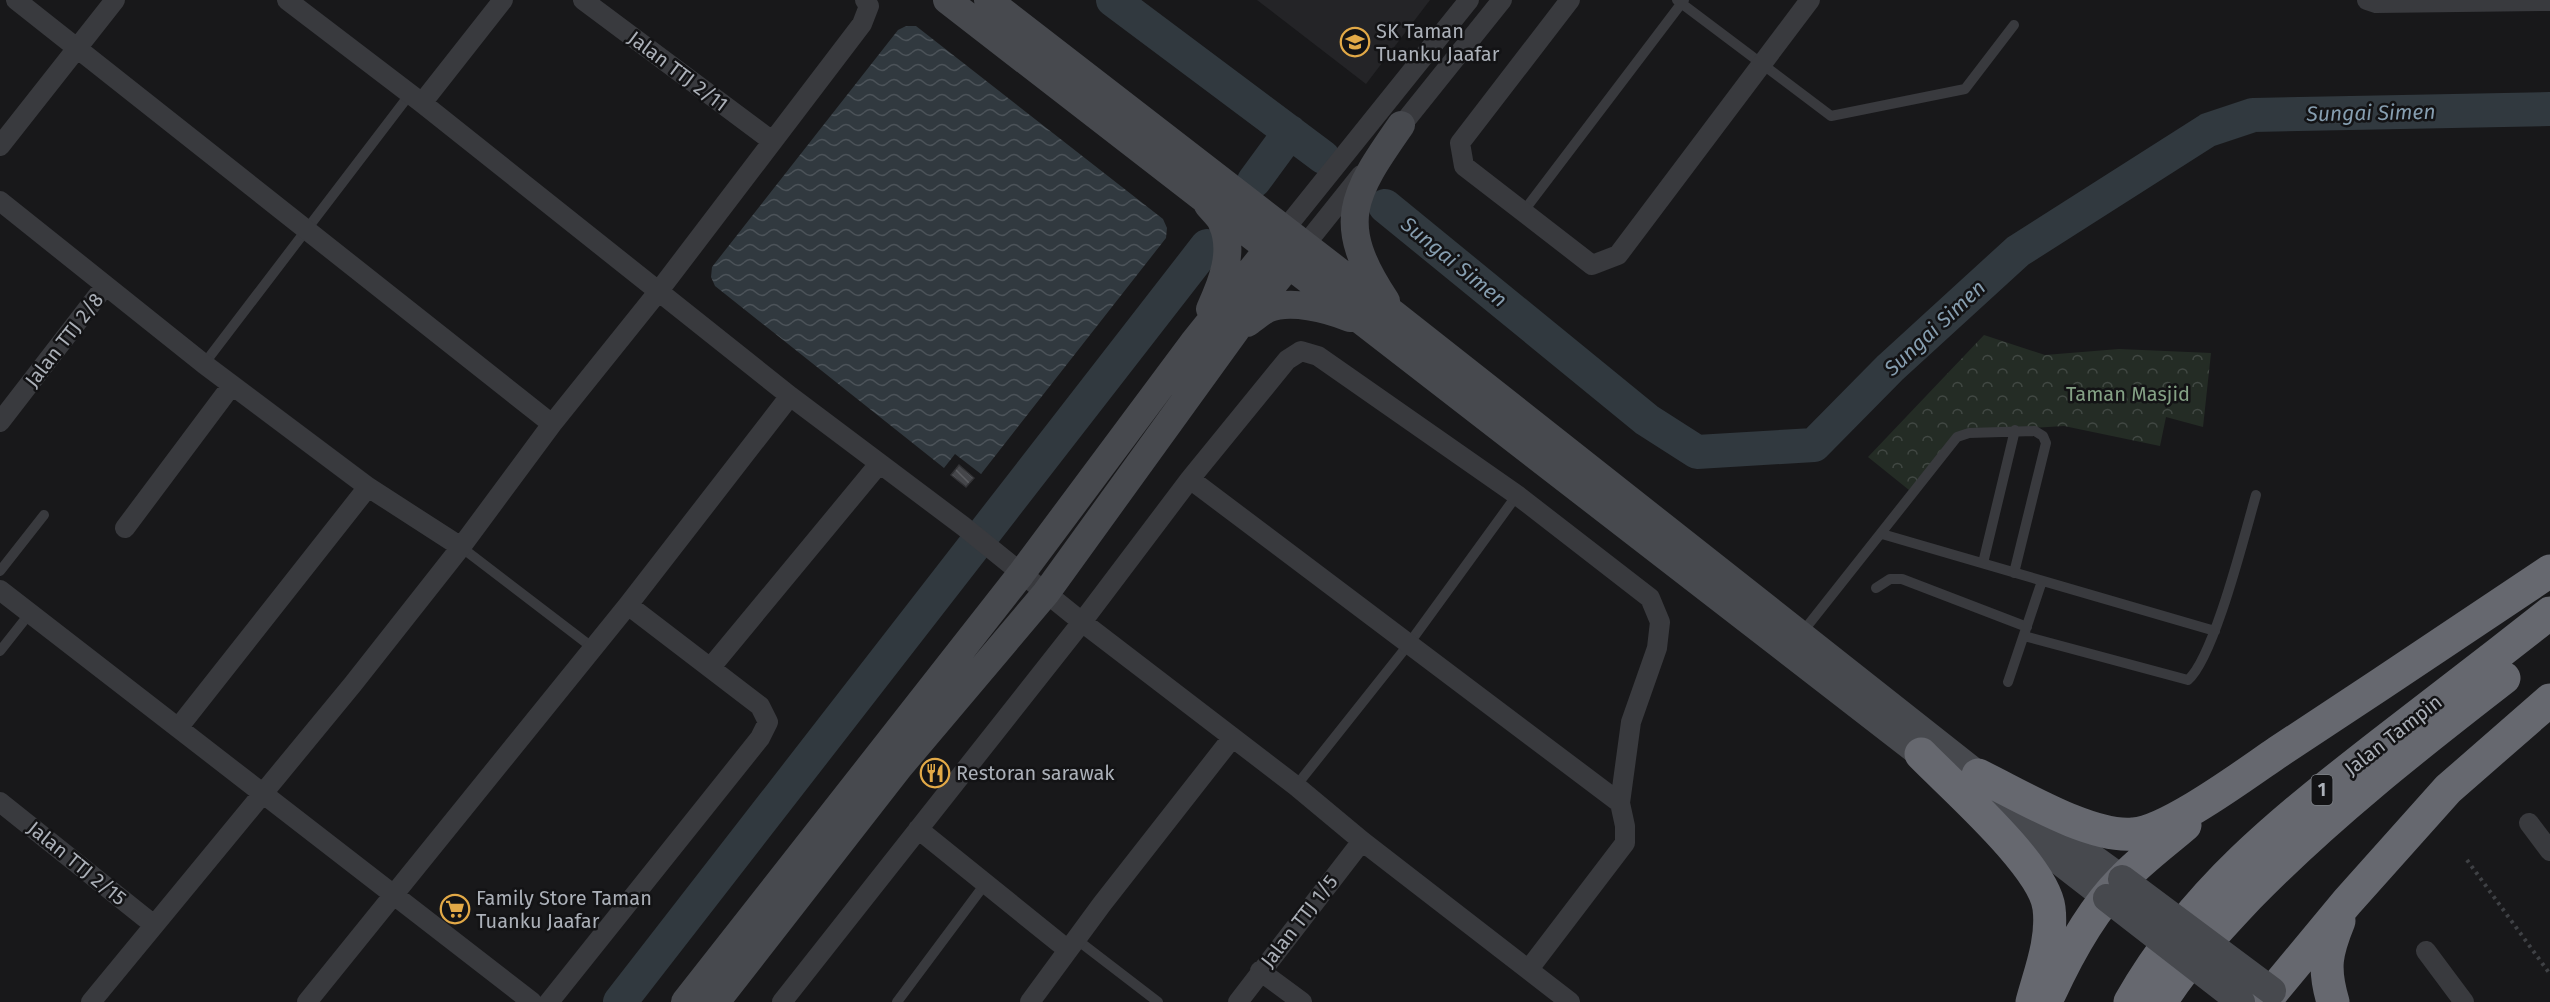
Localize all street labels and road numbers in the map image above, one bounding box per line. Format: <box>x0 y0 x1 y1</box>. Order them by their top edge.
street label: Jalan TTJ 2/11 <box>624 26 732 116</box>
street label: Jalan TTJ 2/8 <box>20 288 108 392</box>
street label: Jalan Tampin <box>2339 690 2447 780</box>
road number: 1 <box>2312 775 2332 805</box>
street label: Jalan TTJ 2/15 <box>23 816 131 910</box>
street label: Jalan TTJ 1/5 <box>1255 870 1343 972</box>

